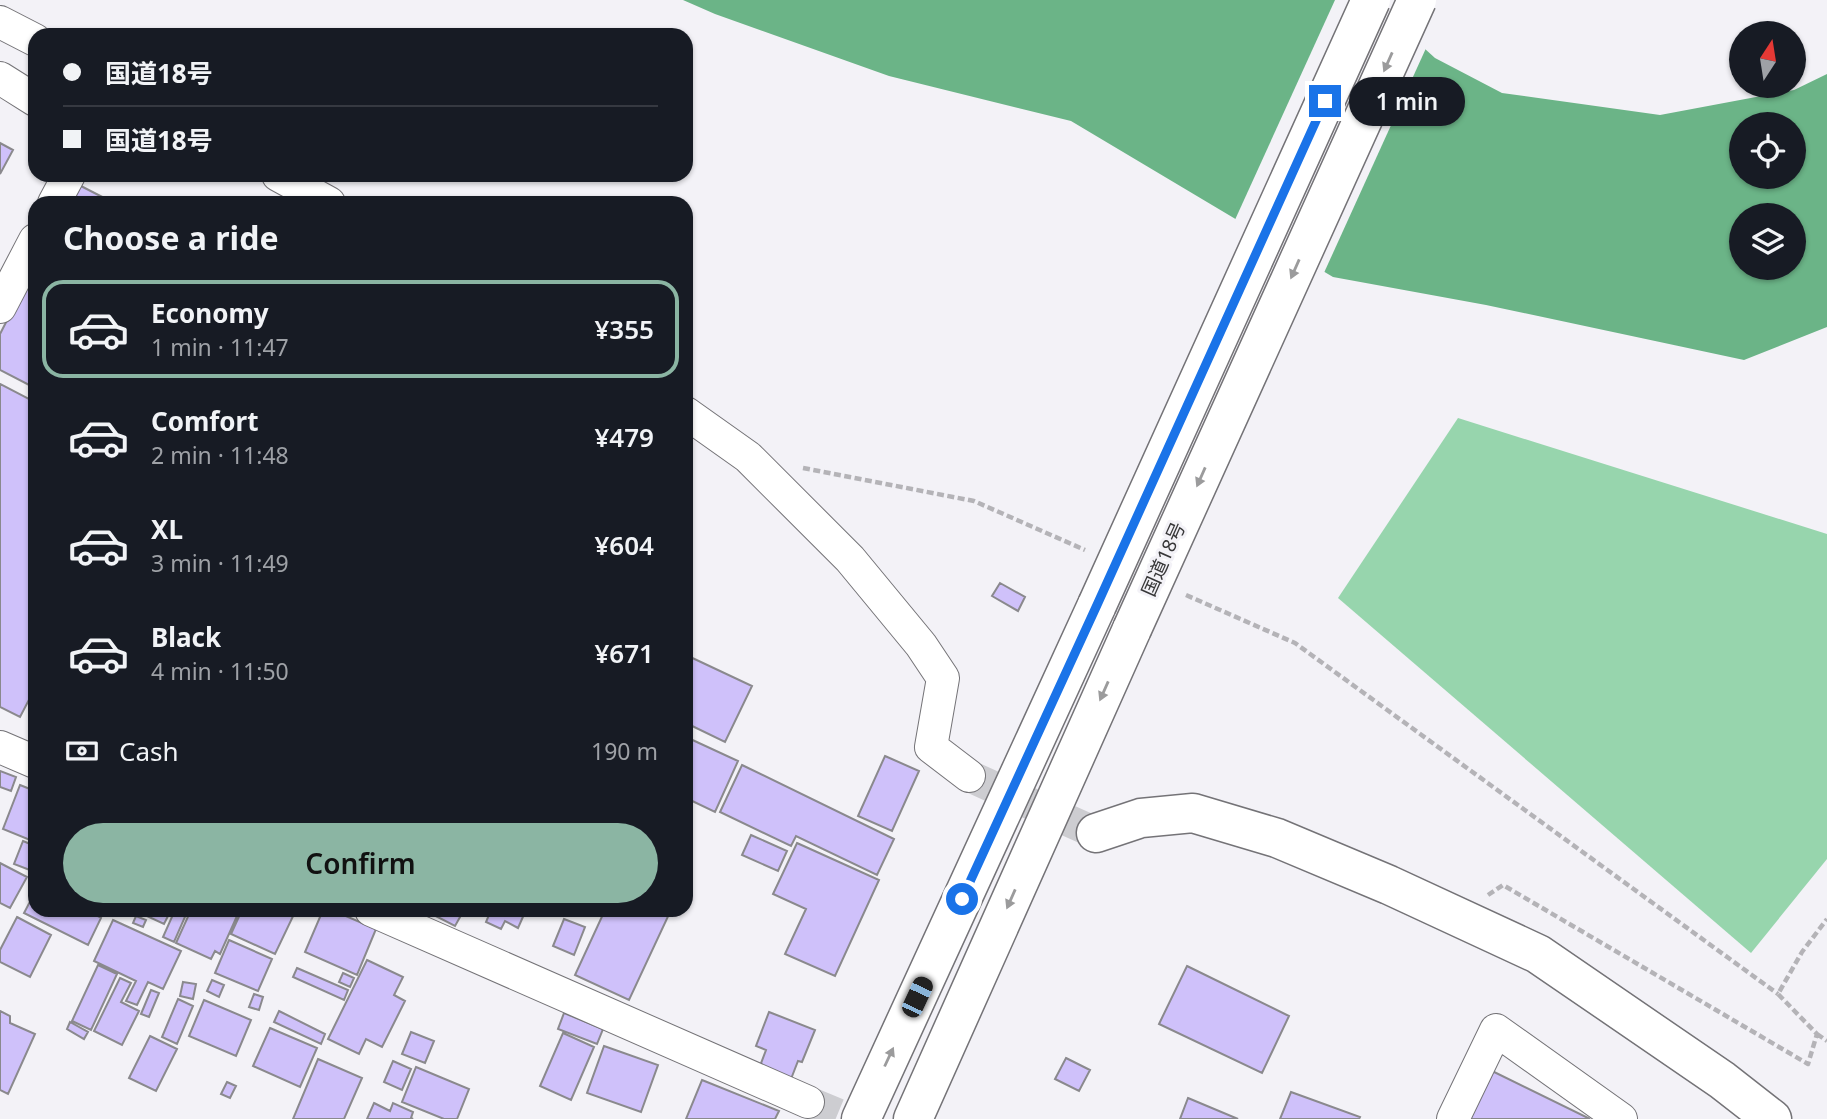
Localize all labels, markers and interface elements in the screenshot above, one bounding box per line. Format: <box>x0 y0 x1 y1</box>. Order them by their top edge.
north arrow <box>1729 21 1806 98</box>
map controls <box>1729 21 1806 280</box>
one-way arrow <box>1382 52 1394 72</box>
text: 国道18号 <box>105 55 213 91</box>
callout: 1 min <box>1350 76 1465 126</box>
route end <box>1309 85 1341 117</box>
text: 1 min <box>1376 85 1438 117</box>
button: locate <box>1729 112 1806 189</box>
text: 国道18号 <box>105 122 213 158</box>
button: layers <box>1729 203 1806 280</box>
text: Choose a ride <box>63 216 279 259</box>
one-way arrow <box>1289 259 1300 280</box>
text: Economy <box>151 295 269 331</box>
icon: car <box>67 298 130 361</box>
text: ¥355 <box>595 311 654 347</box>
text: 1 min · 11:47 <box>151 331 289 363</box>
text: Comfort <box>151 403 259 439</box>
icon: car <box>67 406 130 469</box>
text: ¥479 <box>595 419 654 455</box>
text: 2 min · 11:48 <box>151 439 289 471</box>
one-way arrow <box>1195 466 1206 487</box>
text: XL <box>151 511 183 547</box>
icon: car <box>67 514 130 577</box>
street label: 国道18号 <box>1135 518 1191 600</box>
text: ¥604 <box>595 527 654 563</box>
text: 3 min · 11:49 <box>151 547 289 579</box>
text: Black <box>151 619 221 655</box>
icon: car <box>67 622 130 685</box>
text: ¥671 <box>595 635 654 671</box>
text: 4 min · 11:50 <box>151 655 289 687</box>
one-way arrow <box>1098 681 1109 702</box>
icon: cash <box>63 732 101 770</box>
text: Cash <box>119 733 179 769</box>
text: 190 m <box>591 735 658 767</box>
button: Confirm <box>63 823 658 903</box>
route start <box>946 883 978 915</box>
one-way arrow <box>1005 889 1017 909</box>
car <box>899 974 936 1020</box>
one-way arrow <box>884 1047 895 1067</box>

